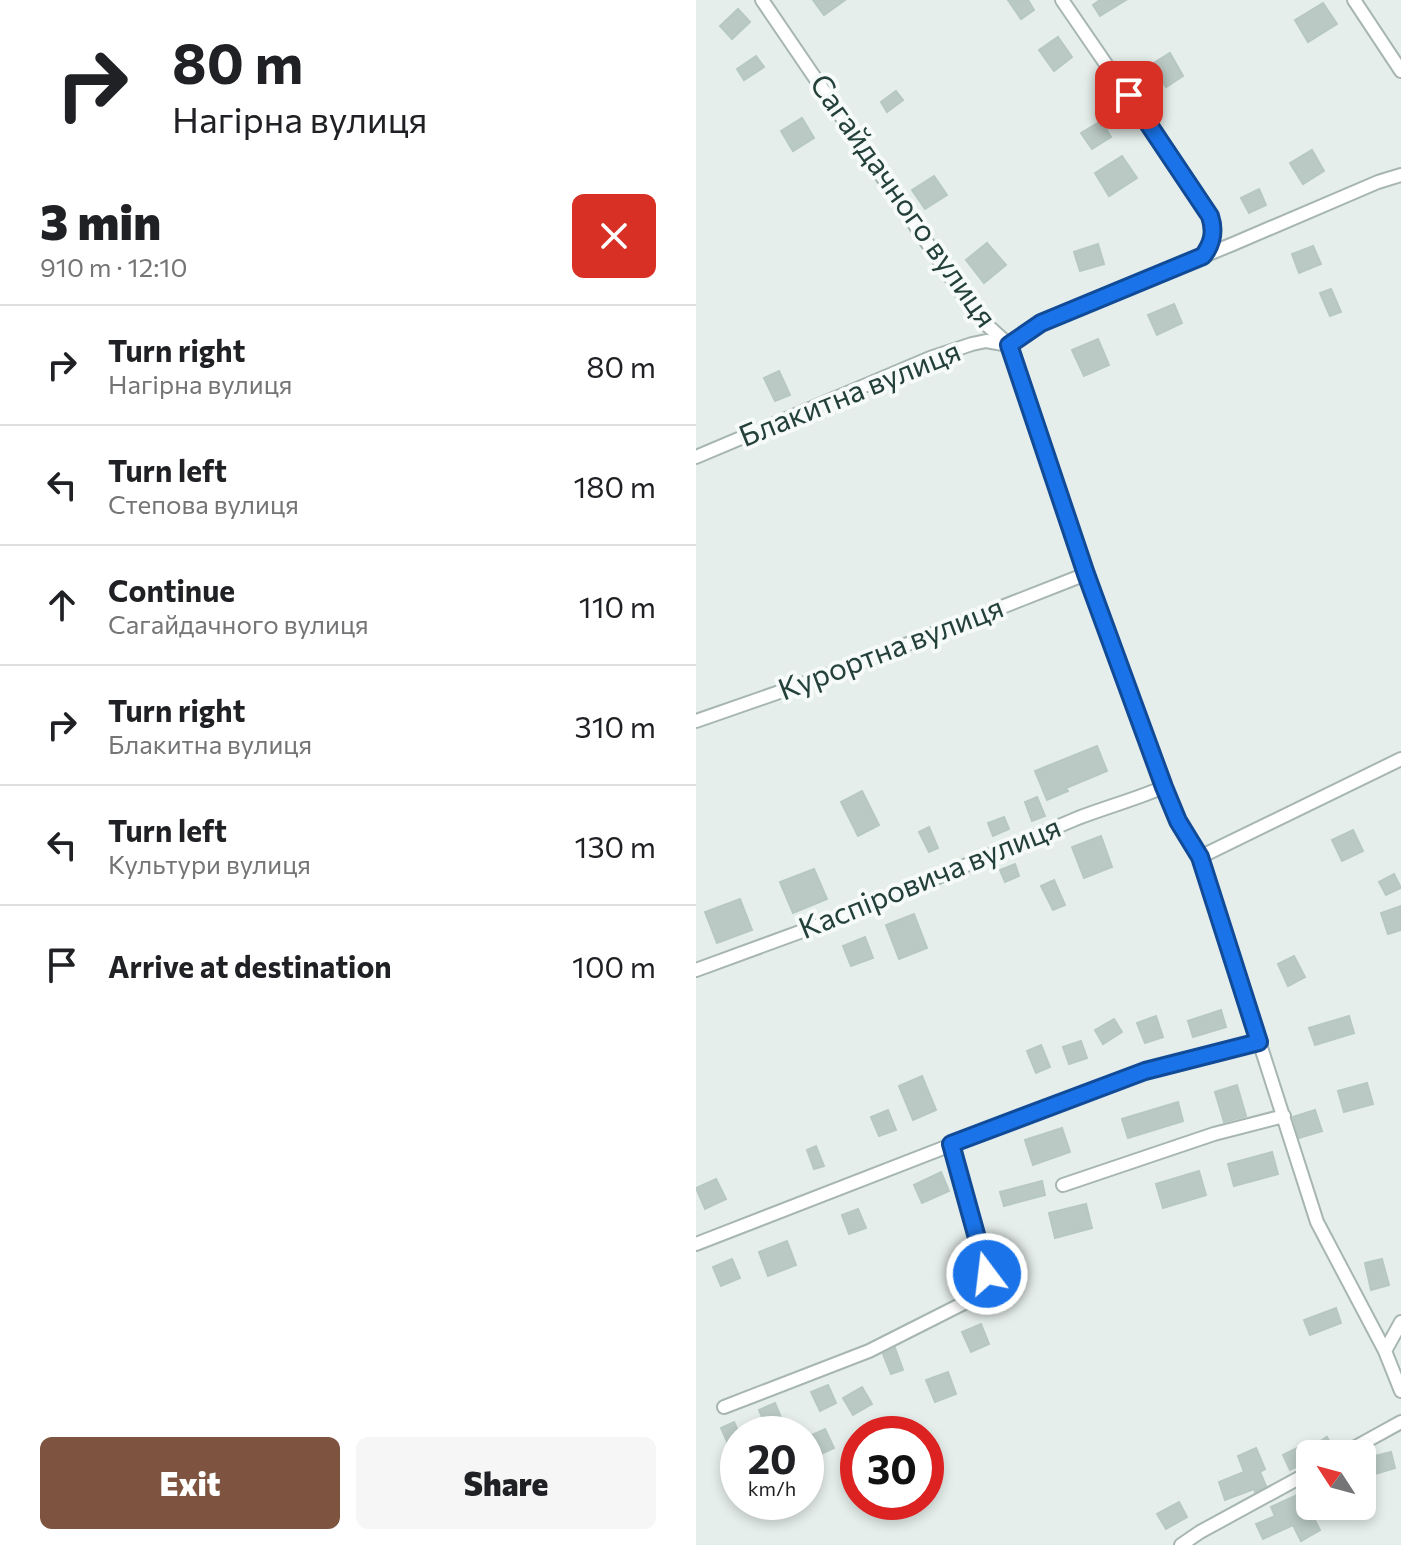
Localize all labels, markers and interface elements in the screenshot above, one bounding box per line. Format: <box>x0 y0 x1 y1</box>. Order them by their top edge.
text: 80 m <box>172 27 303 96</box>
icon: right <box>40 32 144 136</box>
pin <box>1095 61 1163 129</box>
street label: Сагайдачного вулиця <box>804 66 1006 333</box>
icon: arrive <box>1107 73 1151 117</box>
text: Нагірна вулиця <box>172 96 428 140</box>
text: 3 min <box>40 191 161 250</box>
button: close <box>572 194 656 278</box>
text: 910 m · 12:10 <box>40 251 187 282</box>
street label: Блакитна вулиця <box>733 330 965 453</box>
text: Turn right <box>108 331 245 368</box>
icon: right <box>40 343 84 387</box>
text: 80 m <box>586 347 656 384</box>
text: Нагірна вулиця <box>108 368 293 399</box>
text: Turn left <box>108 451 227 488</box>
icon: left <box>40 463 84 507</box>
text: 180 m <box>573 467 656 504</box>
text: Степова вулиця <box>108 488 299 519</box>
text: Continue <box>108 571 235 608</box>
icon: ahead <box>40 583 84 627</box>
text: 110 m <box>579 587 656 624</box>
street label: Курортна вулиця <box>772 587 1008 707</box>
text: Сагайдачного вулиця <box>108 608 369 639</box>
text: Turn right <box>108 691 245 728</box>
icon: right <box>40 703 84 747</box>
text: 310 m <box>575 707 656 744</box>
text: Блакитна вулиця <box>108 728 312 759</box>
street label: Каспіровича вулиця <box>793 806 1065 945</box>
text: Turn left <box>108 811 227 848</box>
icon: left <box>40 823 84 867</box>
text: 130 m <box>575 827 656 864</box>
text: Культури вулиця <box>108 848 311 879</box>
icon: arrive <box>40 943 84 987</box>
text: Arrive at destination <box>108 947 392 984</box>
text: 100 m <box>572 947 656 984</box>
position arrow <box>945 1232 1029 1316</box>
speed limit sign: 30 <box>840 1416 944 1520</box>
text: 20 <box>747 1433 797 1482</box>
button: Exit <box>40 1437 340 1529</box>
button: Share <box>356 1437 656 1529</box>
north arrow <box>1296 1440 1376 1520</box>
map controls <box>1296 1440 1376 1520</box>
text: km/h <box>748 1476 796 1500</box>

